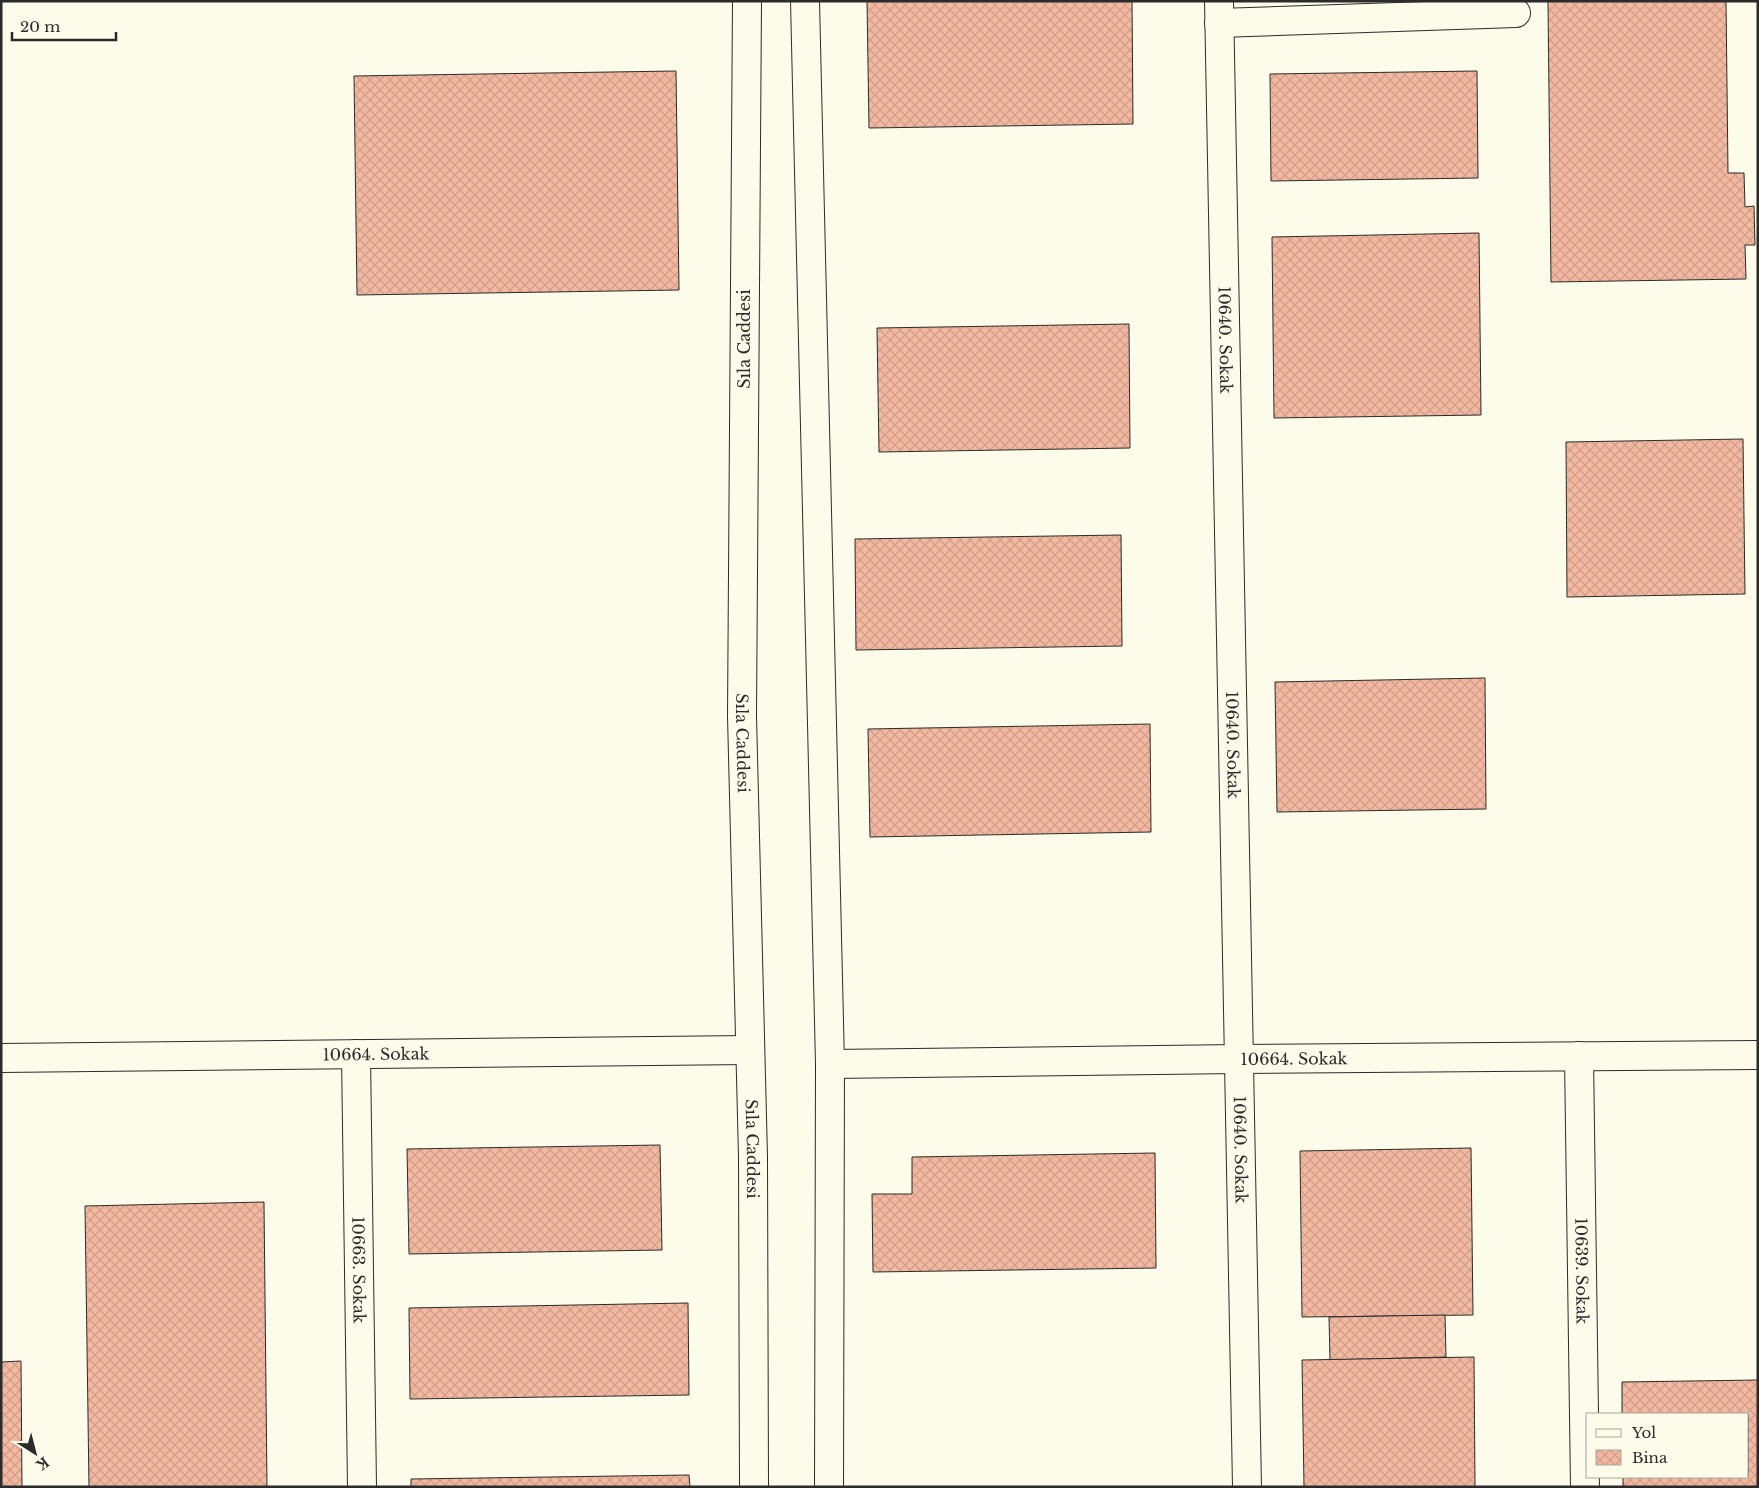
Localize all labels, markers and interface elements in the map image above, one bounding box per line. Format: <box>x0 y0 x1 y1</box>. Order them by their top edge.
scale bar <box>12 10 116 42</box>
text: 20 m <box>20 17 60 36</box>
street label: 10640. Sokak <box>1214 286 1236 394</box>
street label: Sıla Caddesi <box>734 289 754 389</box>
street label: 10640. Sokak <box>1222 691 1244 799</box>
street label: Sıla Caddesi <box>732 693 754 794</box>
street label: 10664. Sokak <box>322 1043 430 1065</box>
street label: 10664. Sokak <box>1241 1048 1348 1069</box>
street label: 10640. Sokak <box>1230 1096 1252 1204</box>
street label: Sıla Caddesi <box>742 1099 763 1199</box>
street label: 10663. Sokak <box>348 1216 370 1324</box>
street label: 10639. Sokak <box>1571 1217 1593 1325</box>
legend <box>1586 1413 1749 1478</box>
text: Yol <box>1631 1423 1656 1442</box>
north arrow <box>10 1428 60 1478</box>
text: Bina <box>1632 1448 1668 1467</box>
text: K <box>32 1453 53 1474</box>

